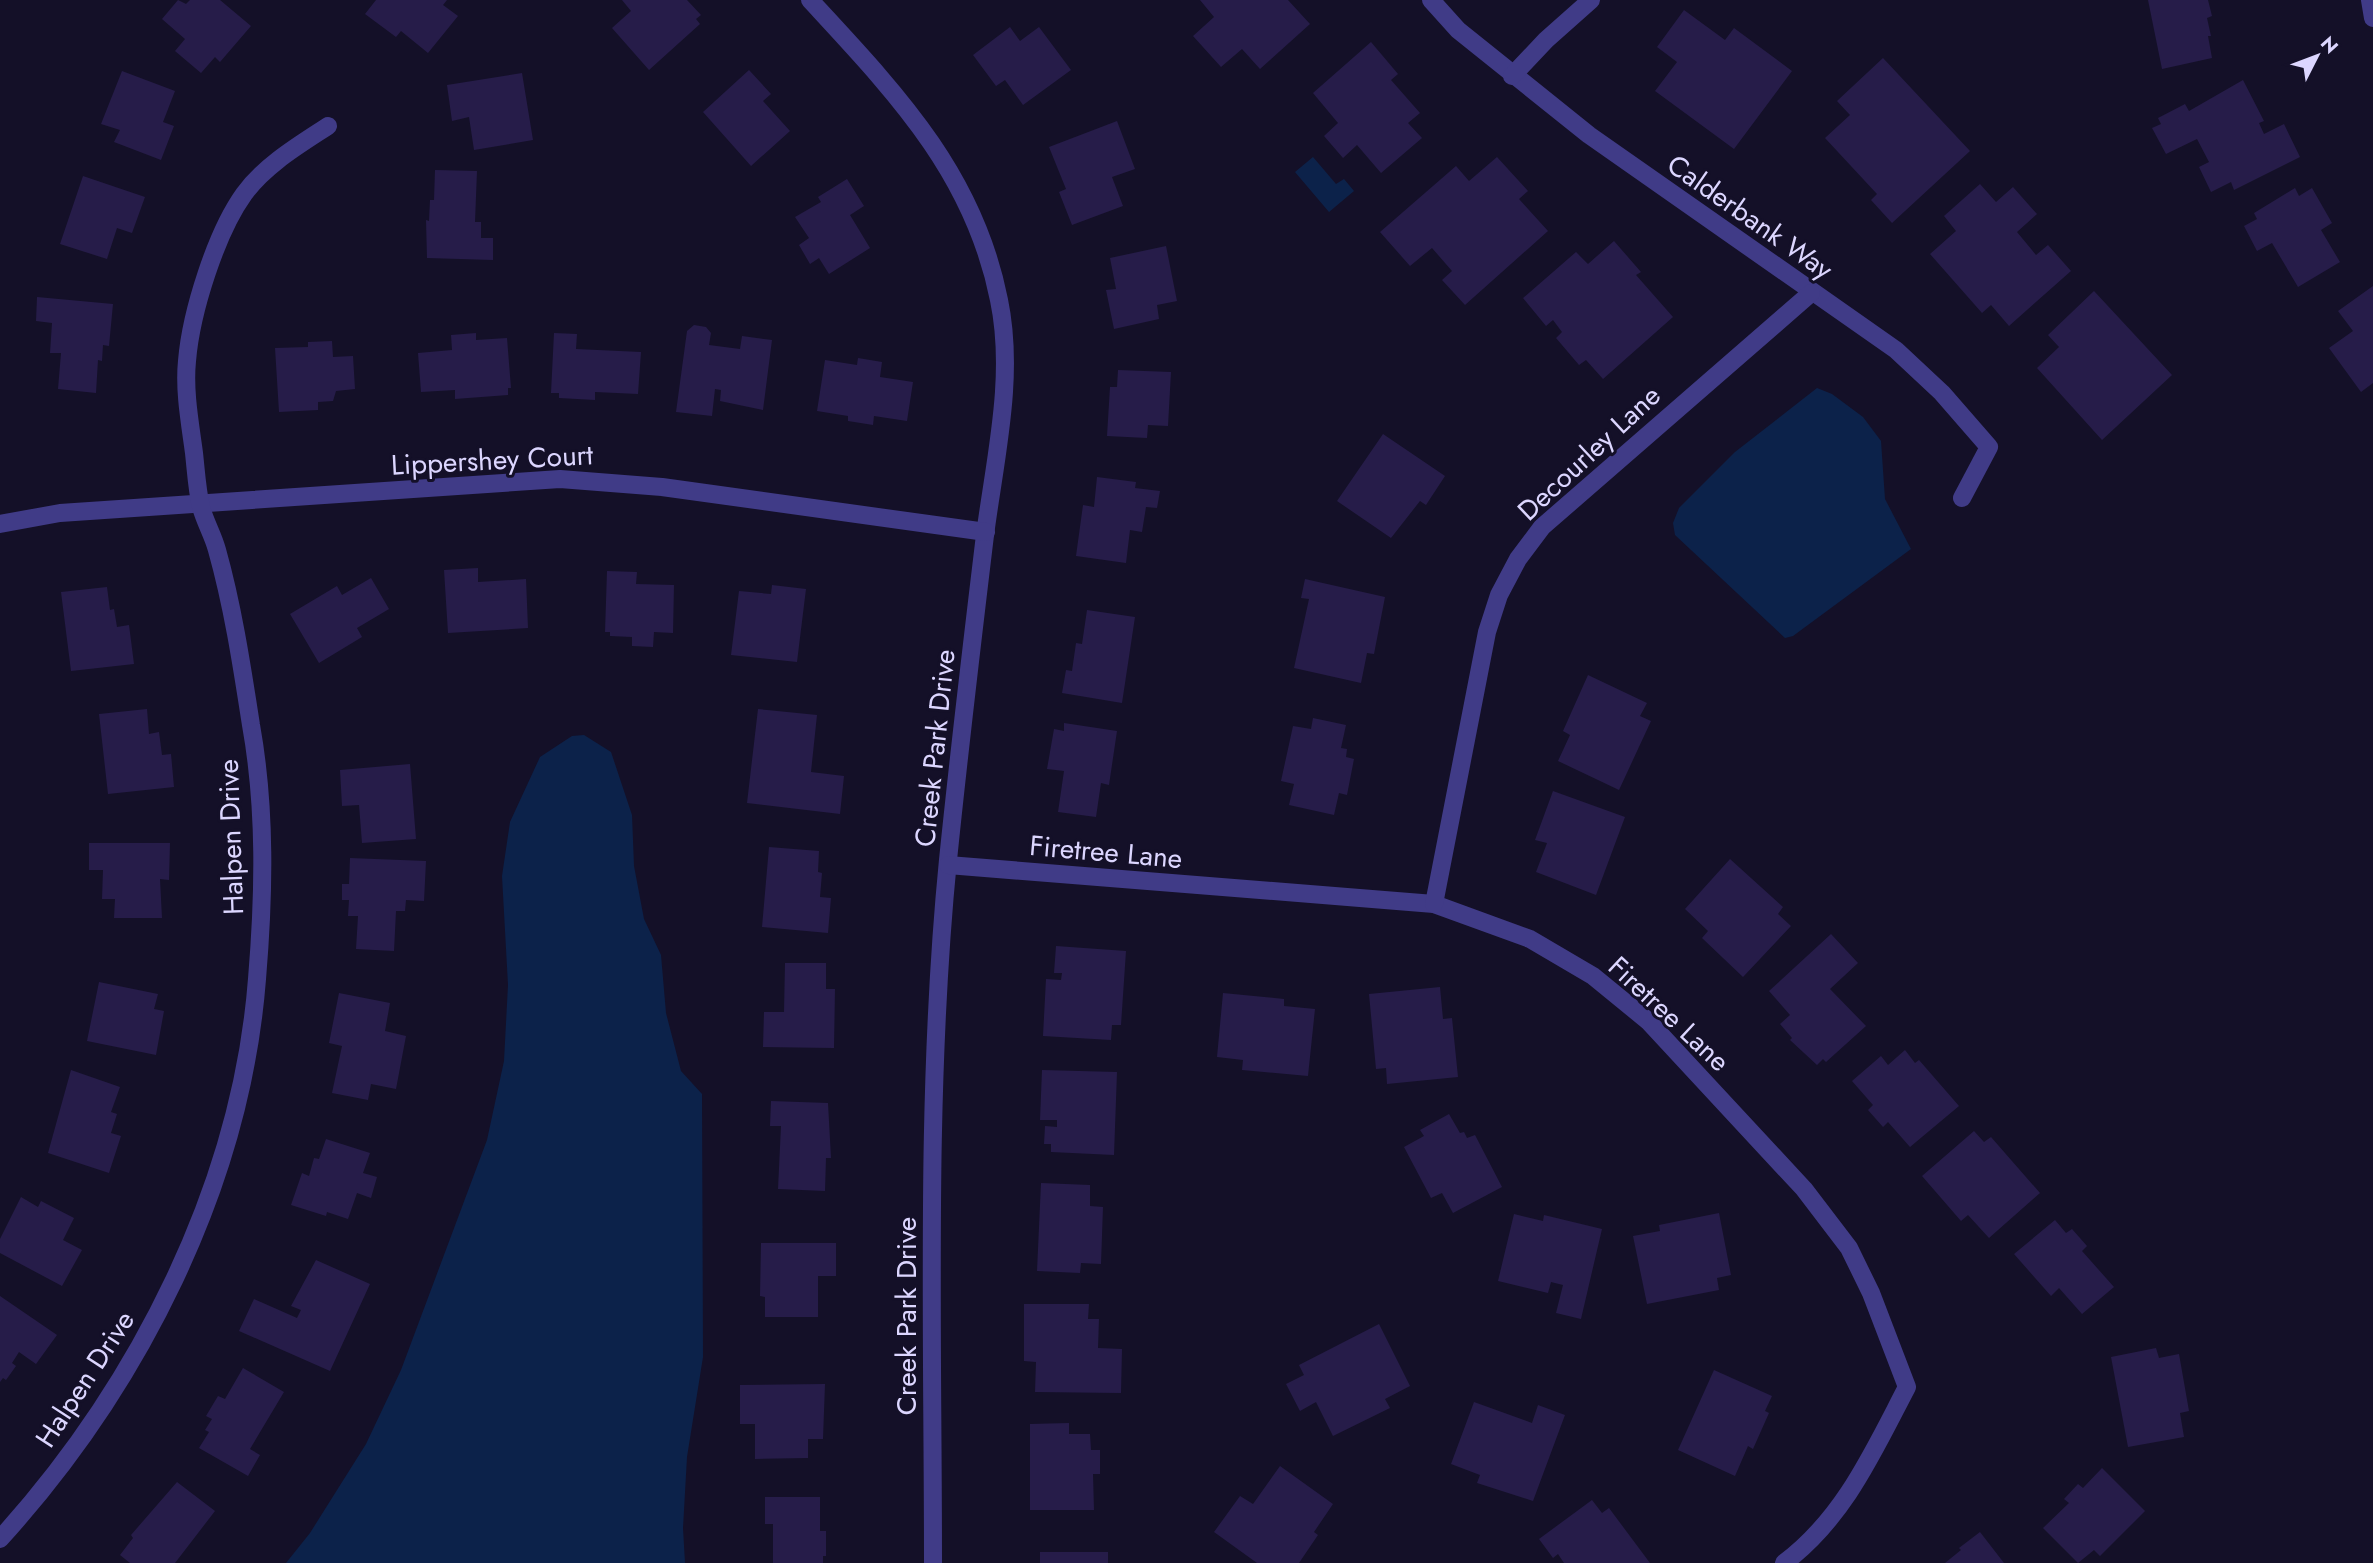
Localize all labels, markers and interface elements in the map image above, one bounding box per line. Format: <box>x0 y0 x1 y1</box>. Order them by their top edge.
north arrow <box>2282 21 2352 91</box>
text: N <box>2314 30 2344 60</box>
street label: Calderbank Way <box>1659 144 1842 290</box>
street label: Decourley Lane <box>1508 376 1670 530</box>
street label: Lippershey Court <box>390 434 594 486</box>
street label: Creek Park Drive <box>904 647 966 849</box>
street label: Halpen Drive <box>208 759 254 915</box>
street label: Firetree Lane <box>1028 825 1184 879</box>
street label: Firetree Lane <box>1599 947 1739 1081</box>
street label: Creek Park Drive <box>886 1217 927 1415</box>
street label: Halpen Drive <box>25 1303 145 1455</box>

